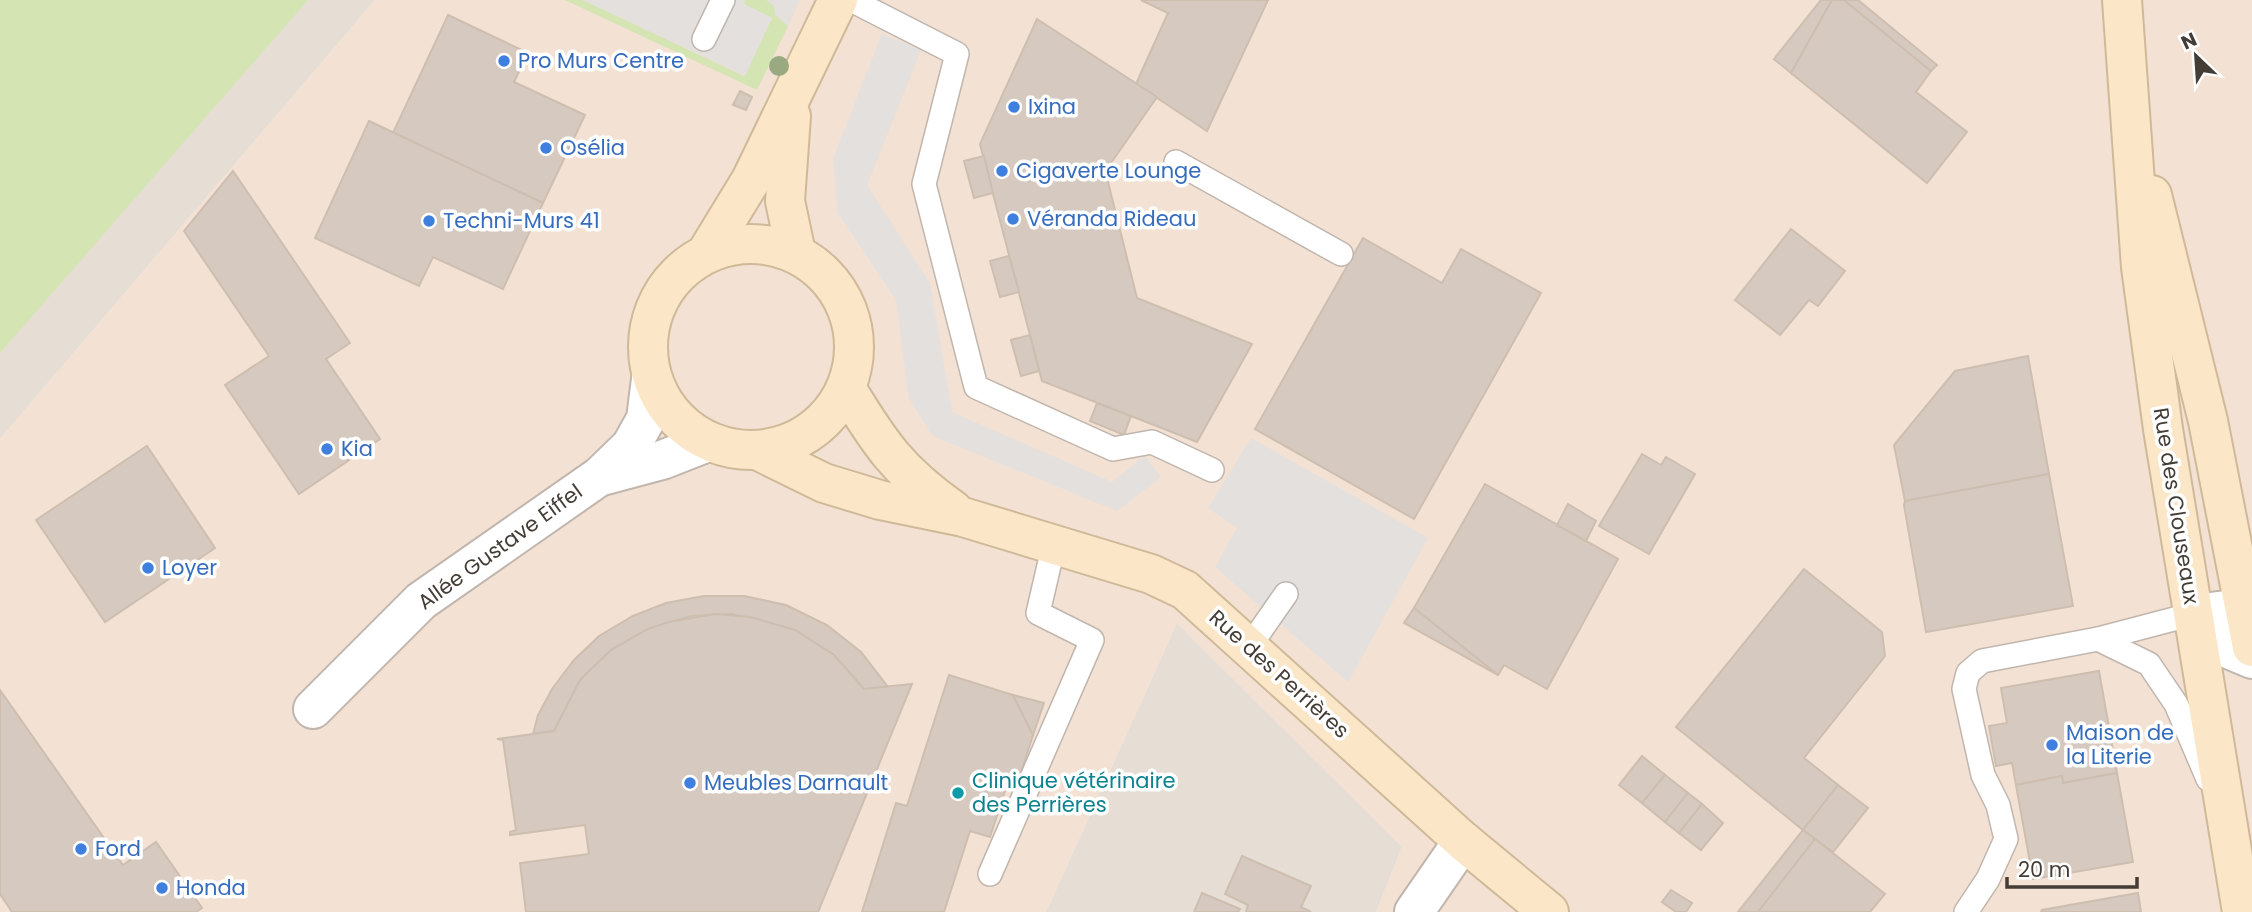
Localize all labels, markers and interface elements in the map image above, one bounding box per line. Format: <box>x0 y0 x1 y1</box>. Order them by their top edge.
north arrow <box>2161 21 2231 91</box>
text: N <box>2177 26 2201 56</box>
place label: Pro Murs Centre <box>518 46 684 75</box>
marker: Pro Murs Centre <box>496 53 512 69</box>
place label: Ixina <box>1028 92 1076 121</box>
marker: Ixina <box>1006 99 1022 115</box>
place label: Osélia <box>560 133 625 162</box>
marker: Osélia <box>538 140 554 156</box>
place label: Cigaverte Lounge <box>1016 156 1201 185</box>
marker: Cigaverte Lounge <box>994 163 1010 179</box>
place label: Véranda Rideau <box>1027 204 1196 233</box>
place label: Techni-Murs 41 <box>443 206 600 235</box>
marker: Véranda Rideau <box>1005 211 1021 227</box>
marker: Techni-Murs 41 <box>421 213 437 229</box>
street label: Rue des Clouseaux <box>2147 406 2206 606</box>
place label: Kia <box>341 434 373 463</box>
marker: Kia <box>319 441 335 457</box>
street label: Allée Gustave Eiffel <box>411 477 588 616</box>
place label: Loyer <box>162 553 217 582</box>
marker: Loyer <box>140 560 156 576</box>
street label: Rue des Perrières <box>1203 603 1356 744</box>
place label: Maison de la Literie <box>2066 718 2174 771</box>
marker: Maison de la Literie <box>2044 737 2060 753</box>
place label: Clinique vétérinaire des Perrières <box>972 766 1176 819</box>
place label: Meubles Darnault <box>704 768 888 797</box>
marker: Meubles Darnault <box>682 775 698 791</box>
marker: Clinique vétérinaire des Perrières <box>950 785 966 801</box>
place label: Ford <box>95 834 141 863</box>
marker: Ford <box>73 841 89 857</box>
scale bar <box>2007 846 2136 890</box>
text: 20 m <box>2018 855 2071 884</box>
place label: Honda <box>176 873 246 902</box>
marker: Honda <box>154 880 170 896</box>

